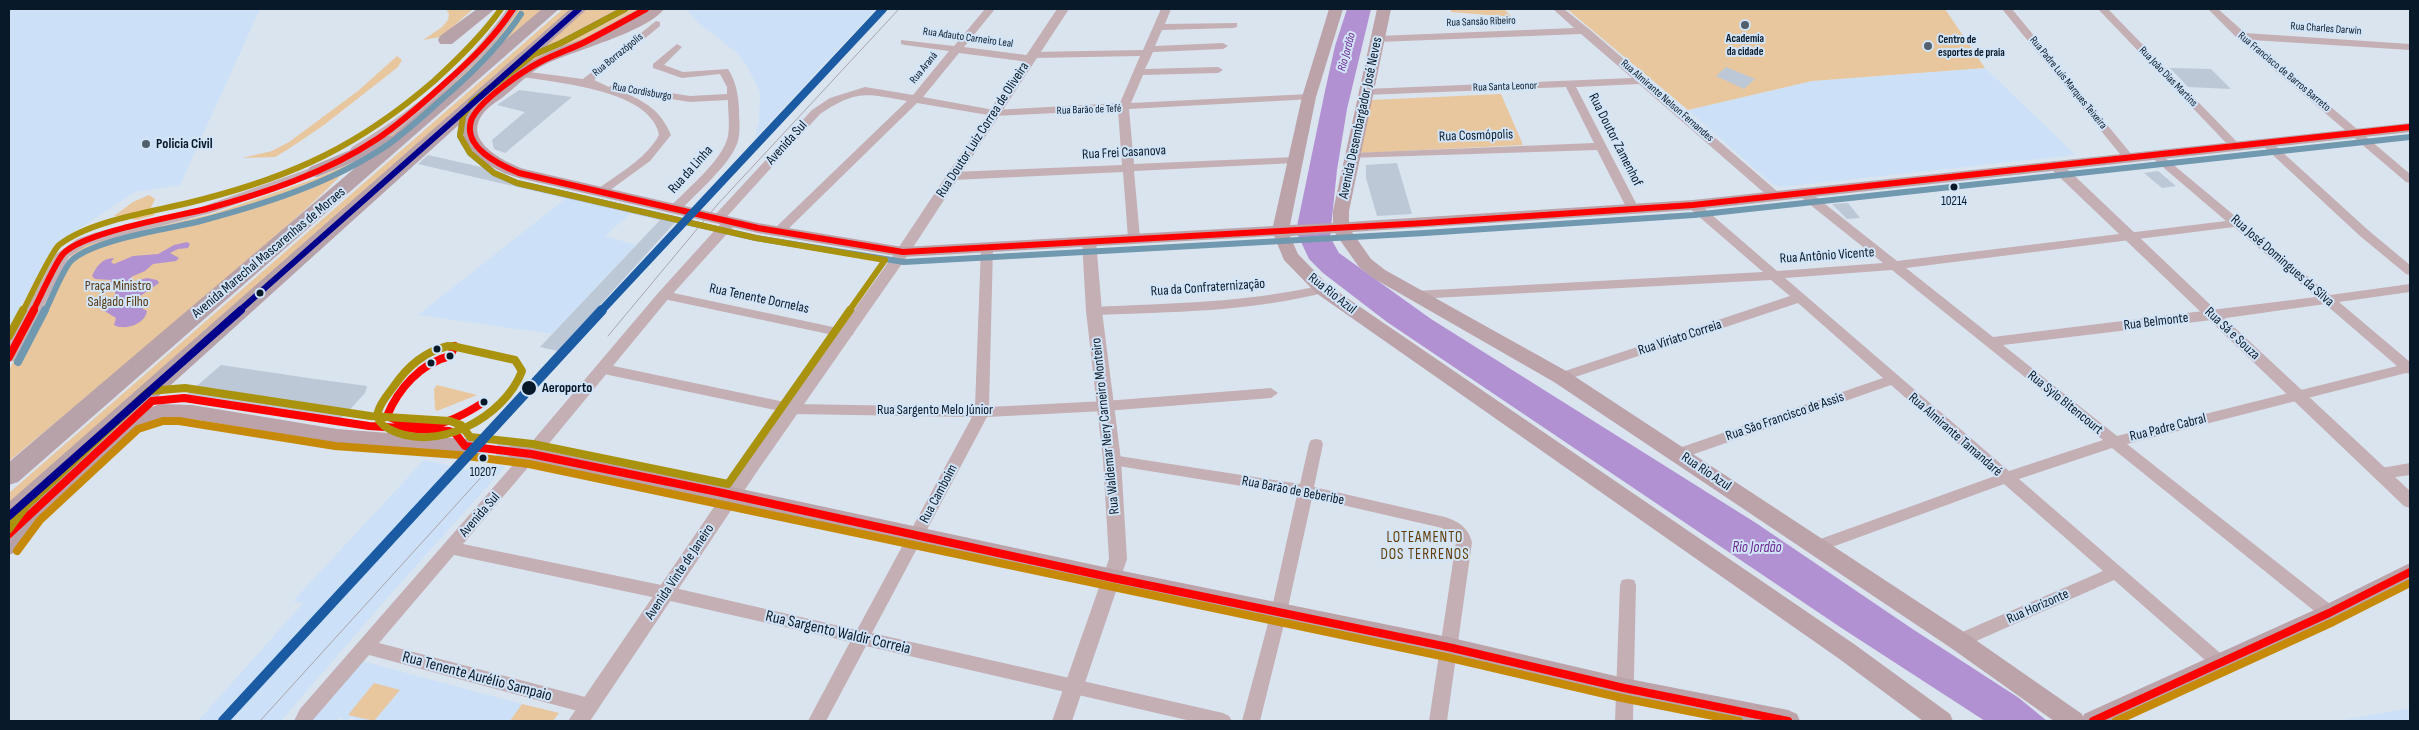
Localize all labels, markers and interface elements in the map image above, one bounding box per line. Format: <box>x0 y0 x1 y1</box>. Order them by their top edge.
street label: Rua Sansão Ribeiro <box>1446 14 1516 30</box>
marker: Academia da cidade <box>1739 19 1751 31</box>
street label: Rua Charles Darwin <box>2290 20 2362 38</box>
street label: Rua Adauto Carneiro Leal <box>922 25 1014 51</box>
street label: Rua Francisco de Barros Barreto <box>2235 29 2333 115</box>
street label: Rua Borrazópolis <box>590 31 646 79</box>
water label: Rio Jordão <box>1335 31 1359 73</box>
place label: Academia da cidade <box>1726 32 1764 58</box>
place label: Centro de esportes de praia <box>1938 33 2005 59</box>
street label: Rua Padre Luís Marques Teixeira <box>2027 34 2109 132</box>
street label: Avenida Desembargador José Neves <box>1336 36 1386 200</box>
marker: Centro de esportes de praia <box>1922 40 1934 52</box>
street label: Rua João Dias Martins <box>2136 44 2200 110</box>
street label: Rua Araná <box>907 50 941 86</box>
street label: Rua Almirante Nelson Fernandes <box>1618 57 1716 145</box>
street label: Rua Doutor Luiz Correa de Oliveira <box>933 59 1033 201</box>
street label: Rua Santa Leonor <box>1473 79 1537 95</box>
street label: Rua Cordisburgo <box>611 80 673 104</box>
street label: Rua Doutor Zamenhof <box>1584 91 1646 189</box>
street label: Rua Barão de Tefé <box>1056 102 1122 118</box>
street label: Avenida Sul <box>763 118 811 168</box>
street label: Rua Cosmópolis <box>1439 126 1513 146</box>
place label: Policia Civil <box>156 136 213 152</box>
marker: Policia Civil <box>140 138 152 150</box>
street label: Rua Frei Casanova <box>1082 142 1166 164</box>
street label: Rua da Linha <box>665 143 717 197</box>
marker: 10214 <box>1949 182 1959 192</box>
street label: Avenida Marechal Mascarenhas de Moraes <box>189 184 349 322</box>
place label: 10214 <box>1941 194 1967 210</box>
street label: Rua José Domingues da Silva <box>2227 212 2337 310</box>
street label: Rua Antônio Vicente <box>1779 244 1875 268</box>
street label: Rua Rio Azul <box>1305 270 1359 318</box>
street label: Rua da Confraternização <box>1150 276 1266 300</box>
park label: Praça Ministro Salgado Filho <box>85 278 151 310</box>
street label: Rua Tenente Dornelas <box>708 280 810 318</box>
unlabelled marker <box>255 288 265 298</box>
street label: Rua Sá e Souza <box>2201 304 2263 364</box>
street label: Rua Belmonte <box>2123 310 2189 334</box>
street label: Rua Viriato Correia <box>1636 317 1724 359</box>
street label: Rua Waldemar Nery Carneiro Monteiro <box>1088 337 1124 515</box>
unlabelled marker <box>432 344 442 354</box>
unlabelled marker <box>445 351 455 361</box>
unlabelled marker <box>426 358 436 368</box>
street label: Rua Sylo Bitencourt <box>2024 367 2106 439</box>
marker: Aeroporto <box>520 379 538 397</box>
place label: Aeroporto <box>542 380 592 396</box>
street label: Rua São Francisco de Assis <box>1724 389 1846 445</box>
street label: Rua Almirante Tamandaré <box>1905 390 2005 480</box>
unlabelled marker <box>479 397 489 407</box>
street label: Rua Sargento Melo Júnior <box>877 402 993 418</box>
street label: Rua Padre Cabral <box>2128 410 2208 446</box>
street label: Rua Rio Azul <box>1678 449 1734 495</box>
marker: 10207 <box>478 453 488 463</box>
street label: Rua Camboim <box>917 462 961 526</box>
place label: 10207 <box>470 465 496 481</box>
street label: Rua Barão de Beberibe <box>1240 473 1346 509</box>
street label: Avenida Sul <box>456 489 504 541</box>
street label: Avenida Vinte de Janeiro <box>642 521 718 623</box>
district label: LOTEAMENTO DOS TERRENOS <box>1379 529 1471 564</box>
water label: Rio Jordão <box>1732 539 1782 557</box>
street label: Rua Horizonte <box>2004 586 2072 628</box>
street label: Rua Sargento Waldir Correia <box>764 607 912 659</box>
street label: Rua Tenente Aurélio Sampaio <box>400 648 554 706</box>

